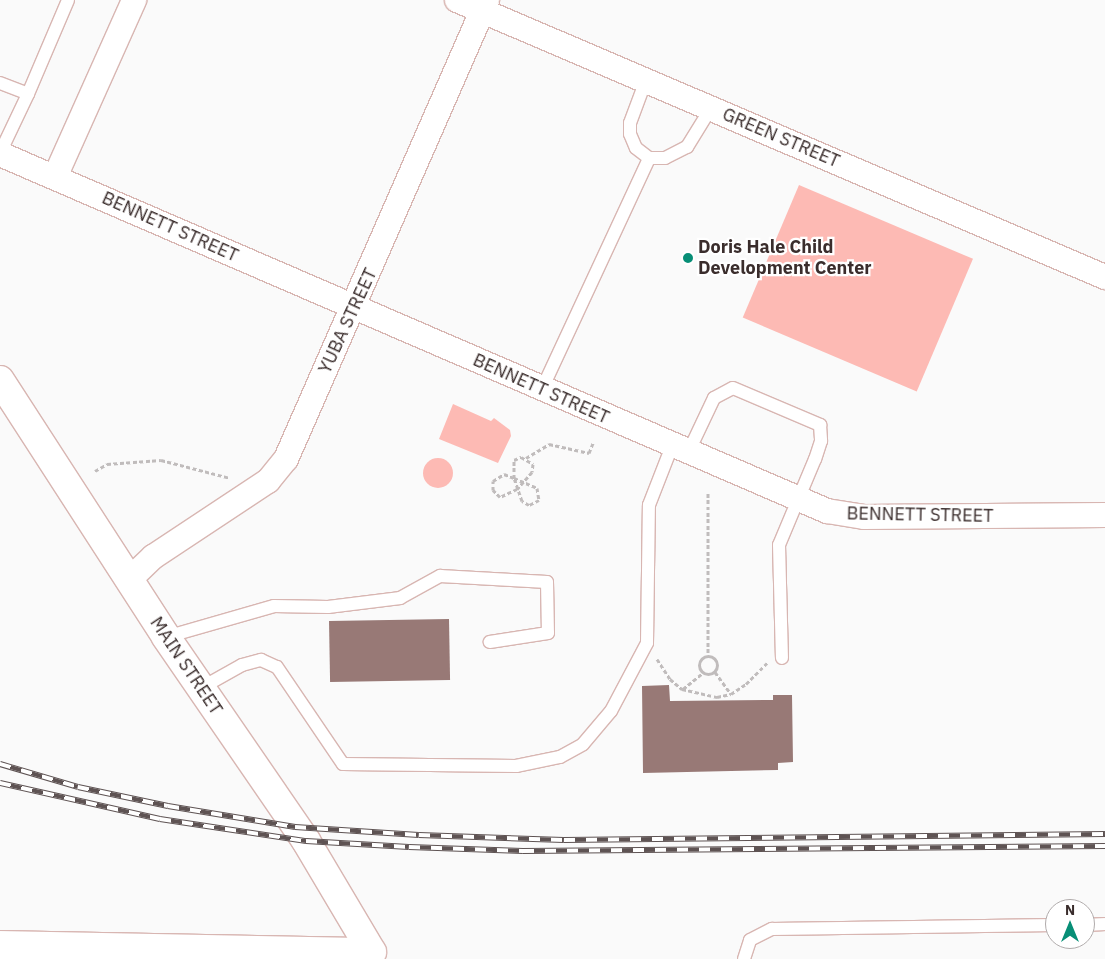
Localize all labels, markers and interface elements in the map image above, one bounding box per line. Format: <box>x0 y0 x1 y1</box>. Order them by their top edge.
street label: GREEN STREET <box>719 104 843 172</box>
street label: BENNETT STREET <box>99 187 241 267</box>
place label: Doris Hale Child Development Center <box>698 237 872 280</box>
marker: Doris Hale Child Development Center <box>682 252 694 264</box>
street label: YUBA STREET <box>314 265 382 377</box>
street label: BENNETT STREET <box>470 349 612 429</box>
street label: BENNETT STREET <box>846 503 994 527</box>
street label: MAIN STREET <box>145 613 227 719</box>
north arrow <box>1045 899 1095 949</box>
text: N <box>1065 901 1075 919</box>

